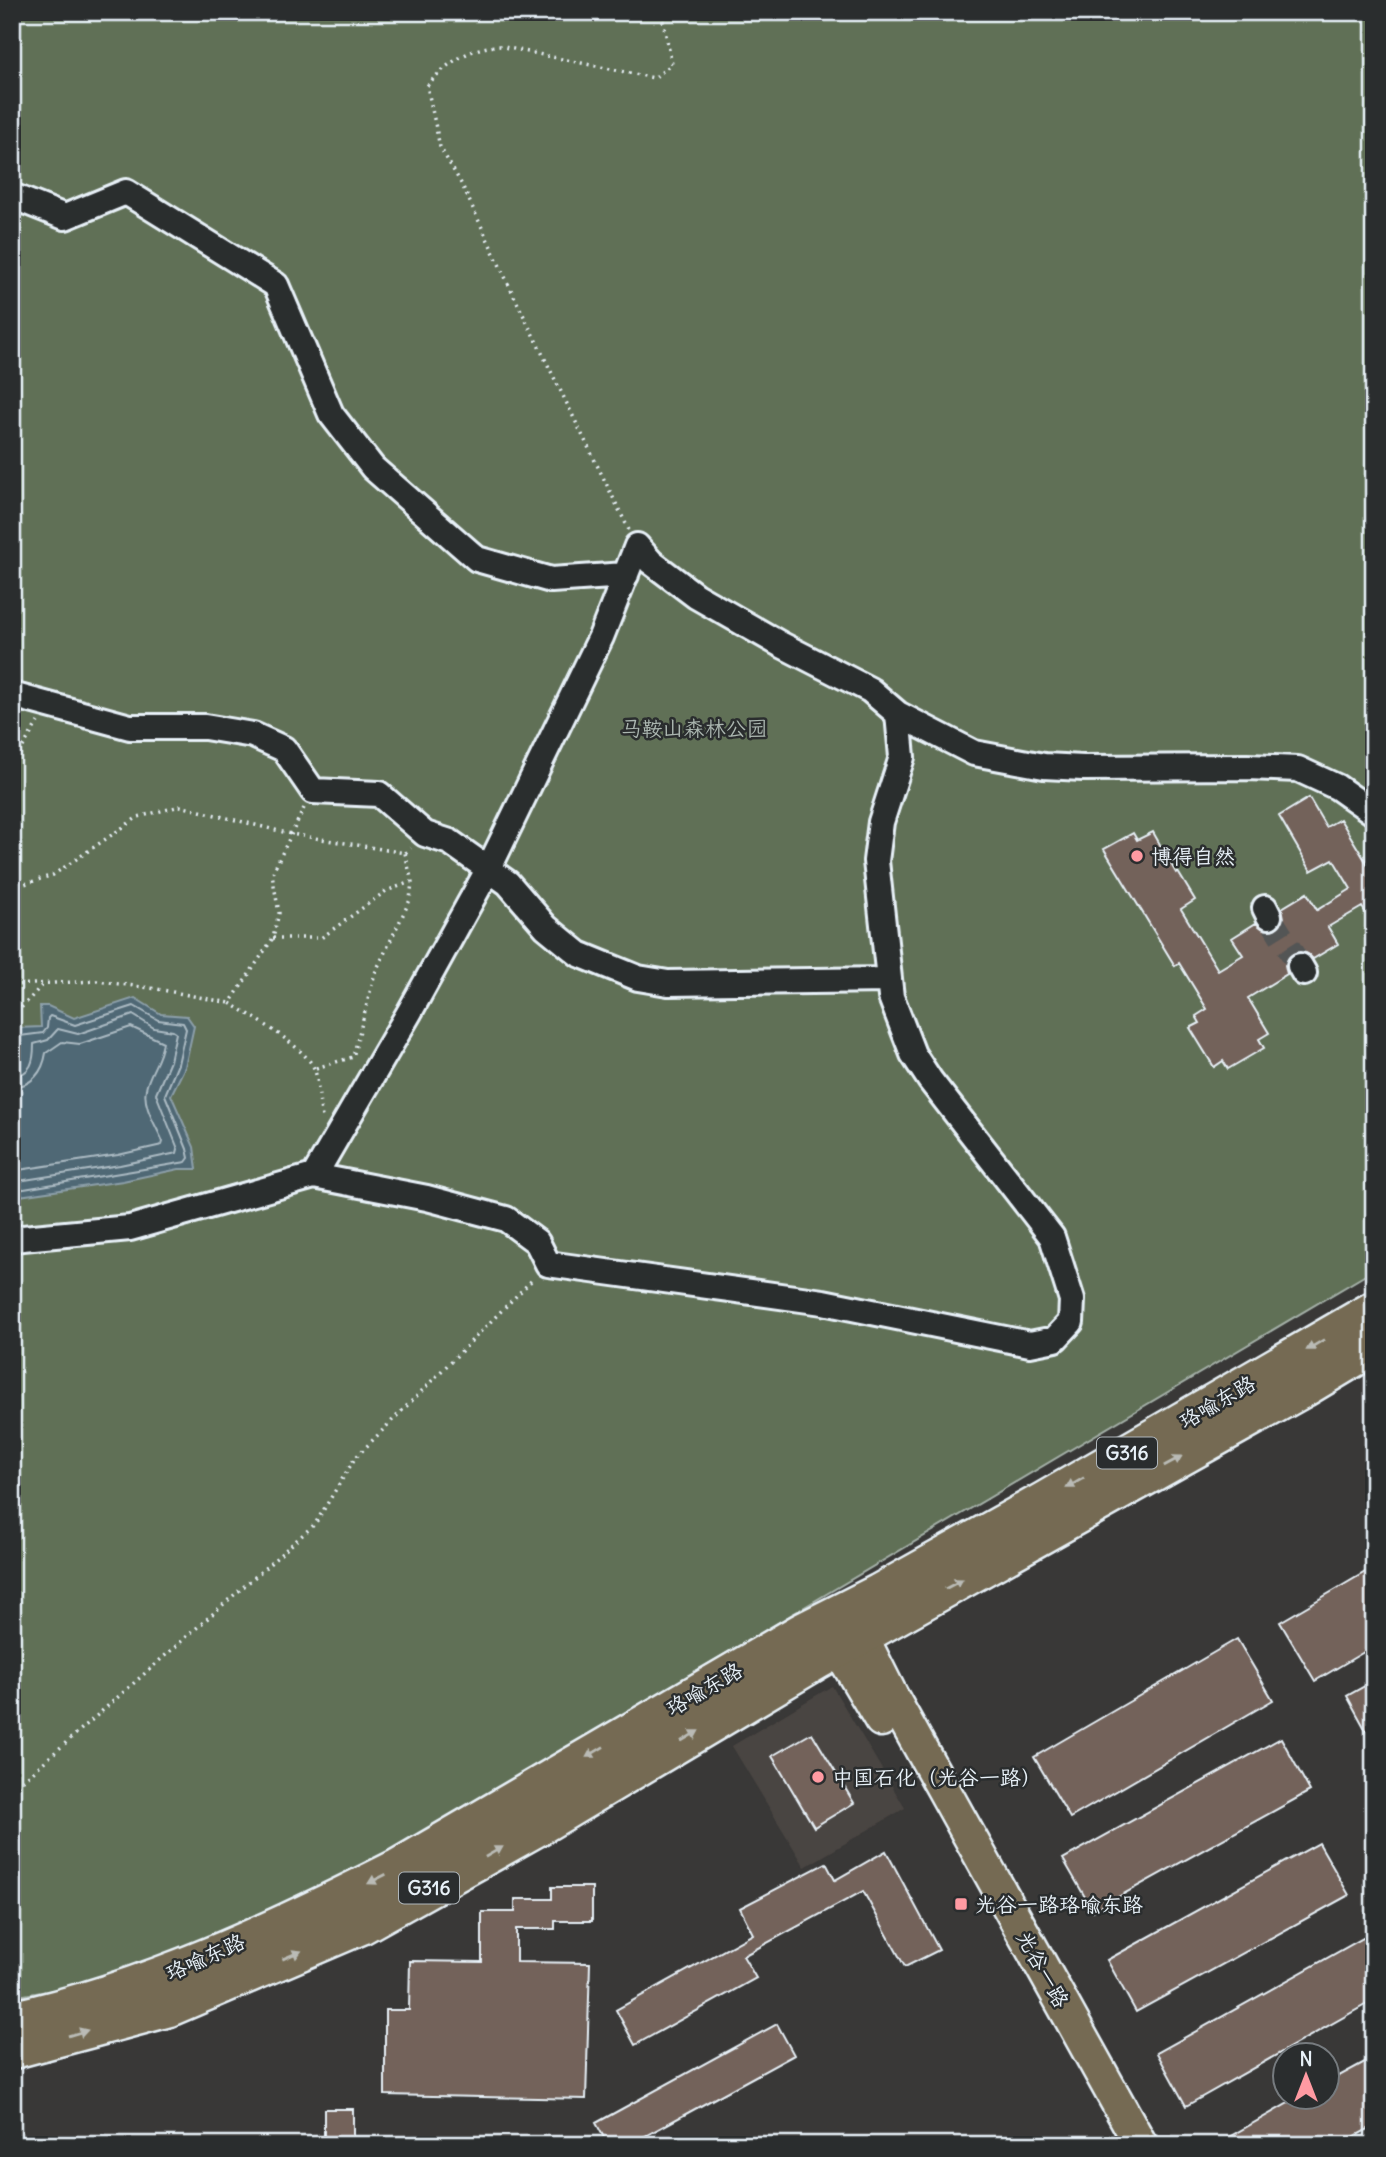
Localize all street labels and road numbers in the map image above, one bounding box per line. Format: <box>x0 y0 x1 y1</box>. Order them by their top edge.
street label: 珞喻东路 <box>1174 1369 1260 1435</box>
road number: G316 <box>1097 1438 1157 1469</box>
street label: 珞喻东路 <box>661 1656 747 1722</box>
road number: G316 <box>399 1872 459 1904</box>
street label: 光谷一路 <box>1011 1926 1075 2012</box>
street label: 珞喻东路 <box>161 1928 249 1986</box>

